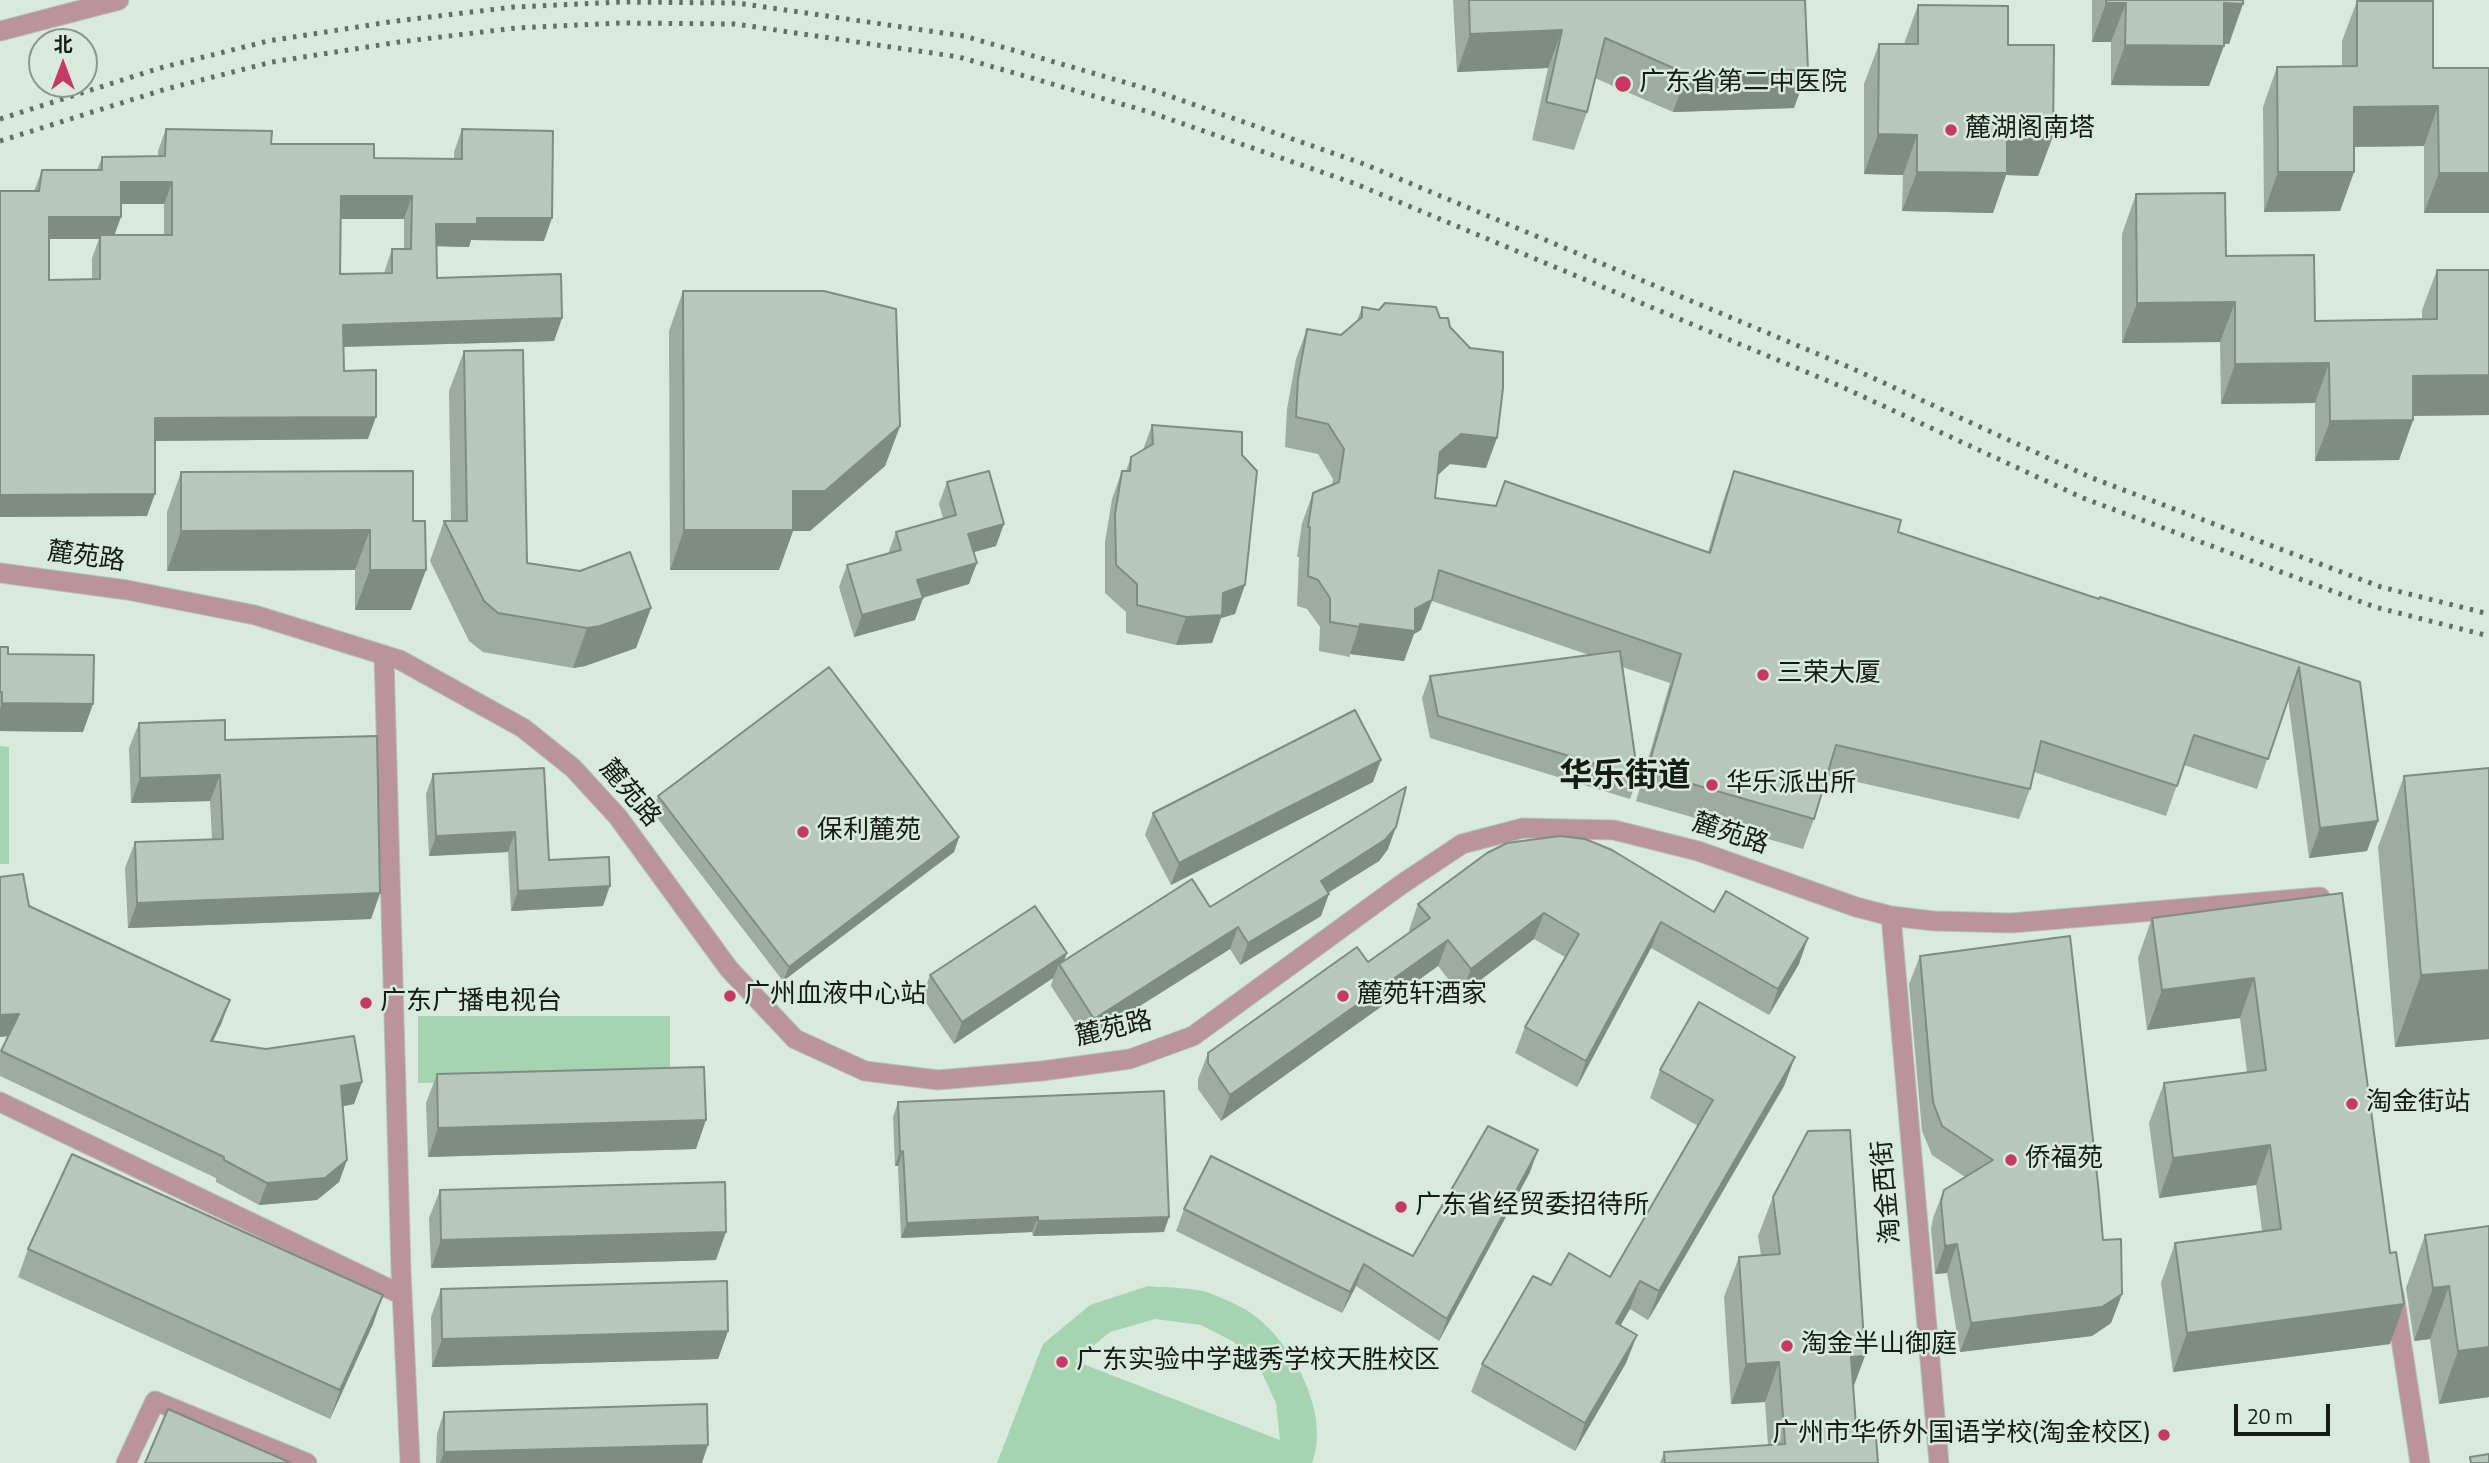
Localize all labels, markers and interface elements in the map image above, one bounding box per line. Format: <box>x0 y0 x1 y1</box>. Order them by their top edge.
north arrow <box>28 28 98 98</box>
text: 北 <box>53 29 73 58</box>
place label: 广东省第二中医院 <box>1639 68 1847 100</box>
marker: 广东省第二中医院 <box>1613 74 1633 94</box>
place label: 麓湖阁南塔 <box>1965 114 2095 146</box>
marker: 麓湖阁南塔 <box>1943 122 1959 138</box>
street label: 麓苑路 <box>45 537 127 579</box>
place label: 三荣大厦 <box>1777 659 1881 691</box>
marker: 三荣大厦 <box>1755 667 1771 683</box>
street label: 麓苑路 <box>592 754 666 834</box>
district label: 华乐街道 <box>1559 758 1691 798</box>
place label: 华乐派出所 <box>1726 769 1856 801</box>
marker: 华乐派出所 <box>1704 777 1720 793</box>
street label: 麓苑路 <box>1688 808 1772 862</box>
place label: 保利麓苑 <box>817 816 921 848</box>
marker: 保利麓苑 <box>795 824 811 840</box>
place label: 广州血液中心站 <box>744 980 926 1012</box>
place label: 麓苑轩酒家 <box>1357 980 1487 1012</box>
place label: 广东广播电视台 <box>380 987 562 1019</box>
marker: 广州血液中心站 <box>722 988 738 1004</box>
marker: 麓苑轩酒家 <box>1335 988 1351 1004</box>
marker: 广东广播电视台 <box>358 995 374 1011</box>
street label: 麓苑路 <box>1072 1006 1156 1054</box>
place label: 淘金街站 <box>2366 1088 2470 1120</box>
marker: 淘金街站 <box>2344 1096 2360 1112</box>
street label: 淘金西街 <box>1868 1139 1908 1245</box>
place label: 侨福苑 <box>2025 1144 2103 1176</box>
marker: 侨福苑 <box>2003 1152 2019 1168</box>
place label: 广东省经贸委招待所 <box>1415 1191 1649 1223</box>
marker: 广东省经贸委招待所 <box>1393 1199 1409 1215</box>
place label: 淘金半山御庭 <box>1801 1330 1957 1362</box>
marker: 淘金半山御庭 <box>1779 1338 1795 1354</box>
place label: 广东实验中学越秀学校天胜校区 <box>1076 1346 1440 1378</box>
marker: 广东实验中学越秀学校天胜校区 <box>1054 1354 1070 1370</box>
scale bar <box>2237 1390 2333 1434</box>
text: 20 m <box>2247 1400 2293 1432</box>
place label: 广州市华侨外国语学校(淘金校区) <box>1772 1419 2150 1451</box>
marker: 广州市华侨外国语学校(淘金校区) <box>2156 1427 2172 1443</box>

